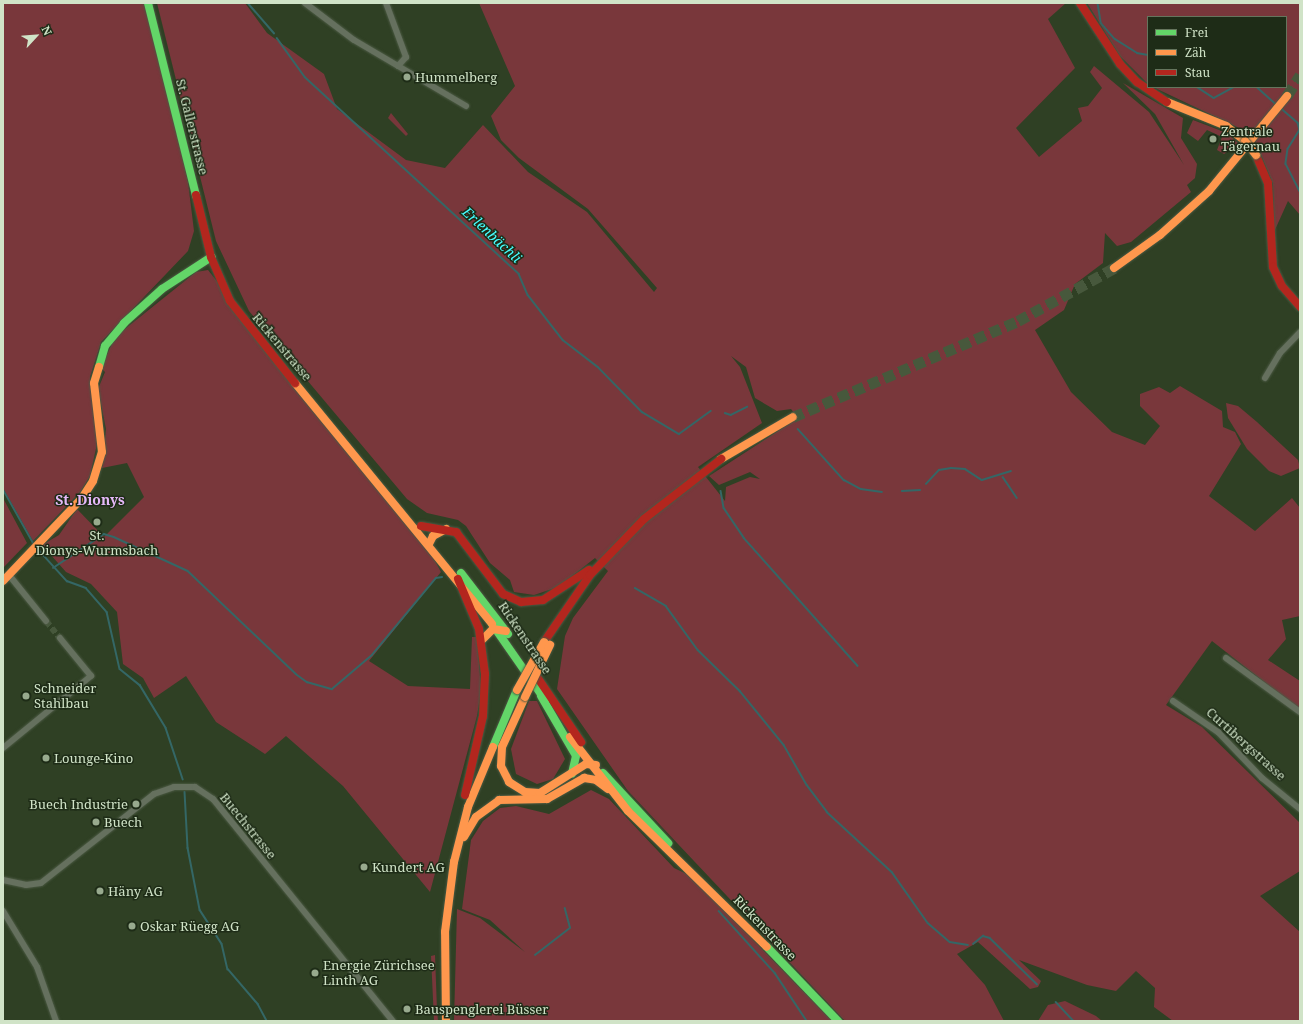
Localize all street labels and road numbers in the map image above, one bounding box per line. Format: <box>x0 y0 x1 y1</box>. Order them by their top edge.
street label: St. Gallerstrasse <box>173 77 211 177</box>
street label: Rickenstrasse <box>249 310 315 384</box>
street label: Rickenstrasse <box>495 599 555 677</box>
street label: Curtibergstrasse <box>1203 704 1289 784</box>
street label: Buechstrasse <box>217 790 279 862</box>
street label: Rickenstrasse <box>730 892 800 964</box>

